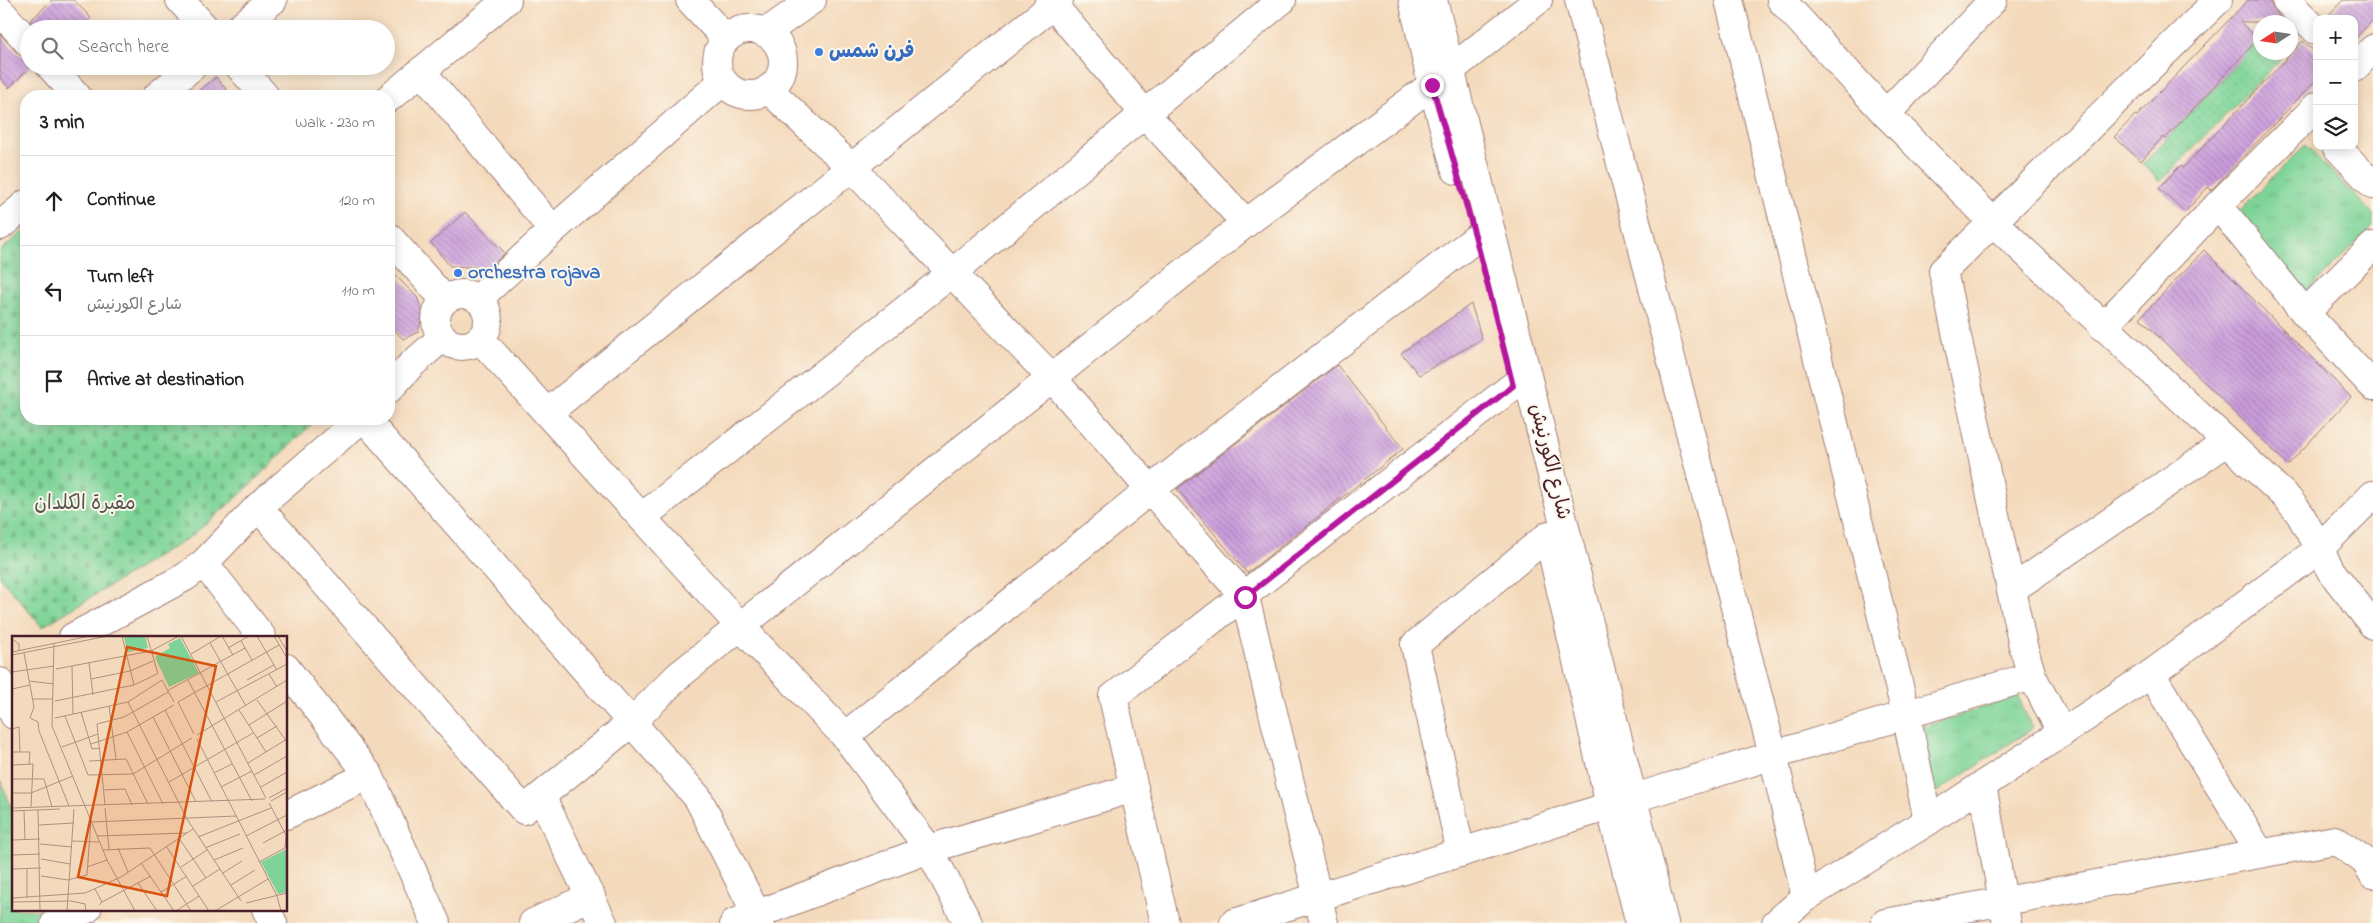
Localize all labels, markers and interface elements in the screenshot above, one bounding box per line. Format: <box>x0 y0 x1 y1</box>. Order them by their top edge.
north arrow <box>2253 15 2298 60</box>
map controls <box>2313 15 2358 150</box>
button: + <box>2313 15 2358 60</box>
search box <box>20 20 395 75</box>
icon: search <box>38 34 66 62</box>
text: Search here <box>78 34 169 61</box>
place label: فرن شمس <box>829 38 914 67</box>
marker: فرن شمس <box>813 46 825 58</box>
button: − <box>2313 60 2358 105</box>
route end <box>1421 74 1444 97</box>
button: layers <box>2313 105 2358 150</box>
text: 3 min <box>40 108 84 138</box>
text: Walk · 230 m <box>295 111 375 135</box>
icon: ahead <box>40 187 68 215</box>
text: Continue <box>87 187 155 214</box>
text: 120 m <box>339 189 375 213</box>
place label: orchestra rojava <box>468 259 601 288</box>
text: Turn left <box>87 264 154 291</box>
marker: orchestra rojava <box>452 267 464 279</box>
icon: left <box>40 277 68 305</box>
text: 110 m <box>341 279 375 303</box>
text: شارع الكورنيش <box>87 293 182 317</box>
icon: arrive <box>40 367 68 395</box>
text: Arrive at destination <box>87 367 244 394</box>
street label: شارع الكورنيش <box>1521 401 1577 523</box>
park label: مقبرة الكلدان <box>34 490 136 519</box>
route start <box>1234 586 1257 609</box>
inset map <box>12 636 288 910</box>

